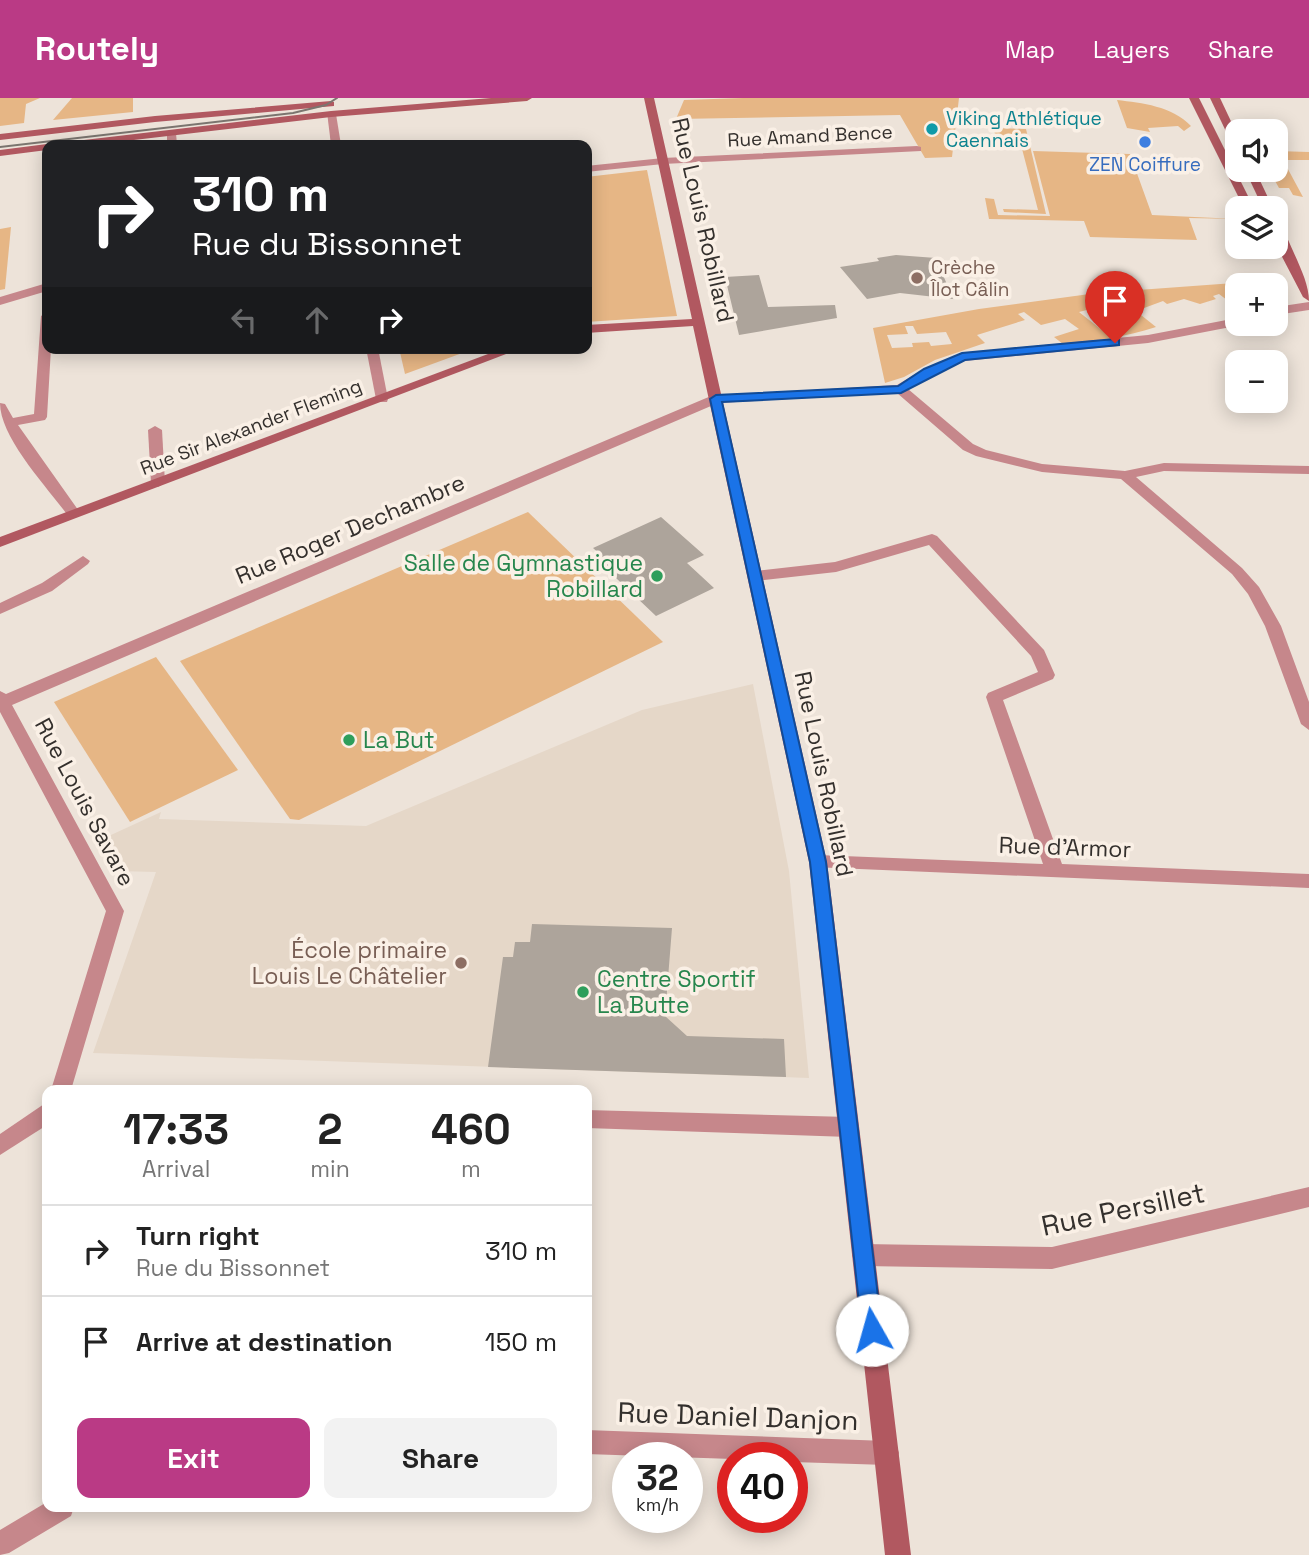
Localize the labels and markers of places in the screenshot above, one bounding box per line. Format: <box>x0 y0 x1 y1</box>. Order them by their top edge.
place label: Viking Athlétique Caennais <box>946 106 1102 153</box>
marker: Viking Athlétique Caennais <box>924 121 940 137</box>
marker: ZEN Coiffure <box>1137 134 1153 150</box>
place label: ZEN Coiffure <box>1089 152 1201 177</box>
place label: Crèche Îlot Câlin <box>930 255 1009 302</box>
marker: Crèche Îlot Câlin <box>909 270 925 286</box>
pin <box>1085 271 1145 343</box>
place label: Salle de Gymnastique Robillard <box>404 548 643 604</box>
marker: Salle de Gymnastique Robillard <box>649 568 665 584</box>
place label: La But <box>363 725 435 755</box>
marker: La But <box>341 732 357 748</box>
place label: École primaire Louis Le Châtelier <box>252 935 447 991</box>
marker: École primaire Louis Le Châtelier <box>453 955 469 971</box>
place label: Centre Sportif La Butte <box>597 964 756 1020</box>
marker: Centre Sportif La Butte <box>575 984 591 1000</box>

